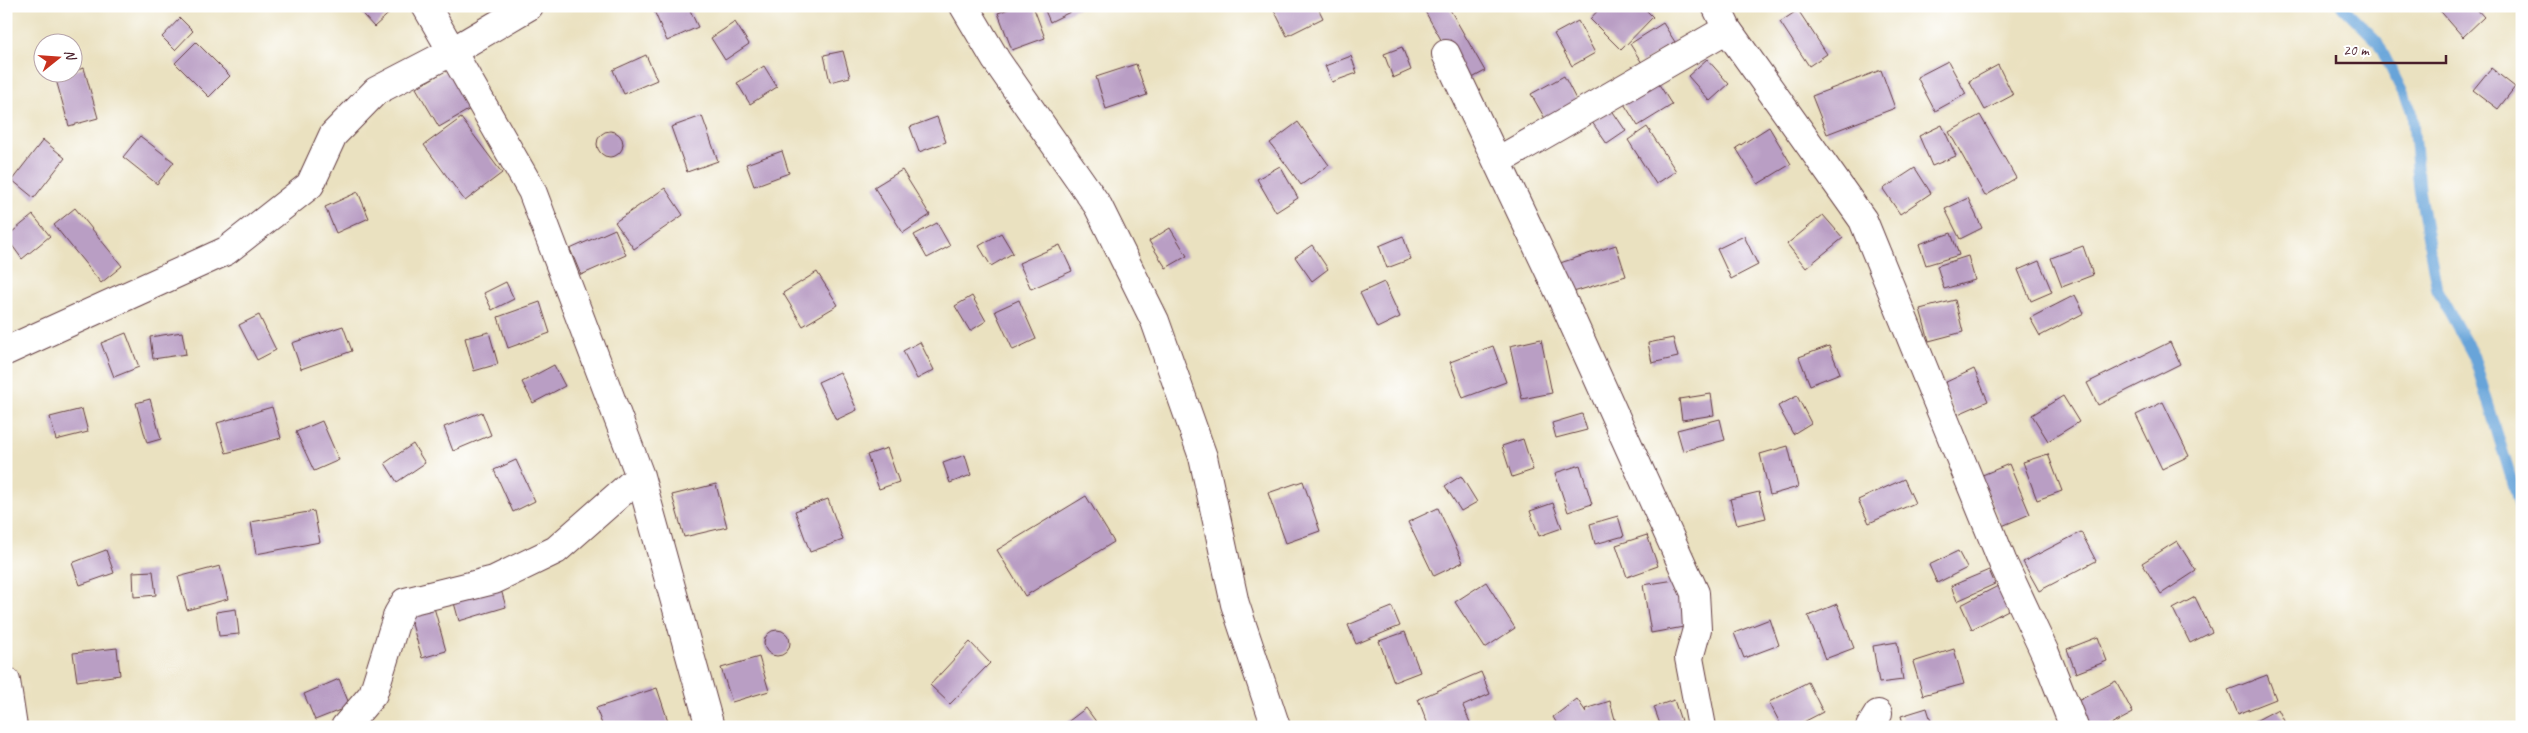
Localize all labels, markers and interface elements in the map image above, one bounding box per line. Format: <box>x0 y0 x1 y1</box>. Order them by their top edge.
north arrow <box>32 32 82 82</box>
scale bar <box>2336 32 2446 64</box>
text: 20 m <box>2343 41 2370 60</box>
text: N <box>61 48 80 63</box>

